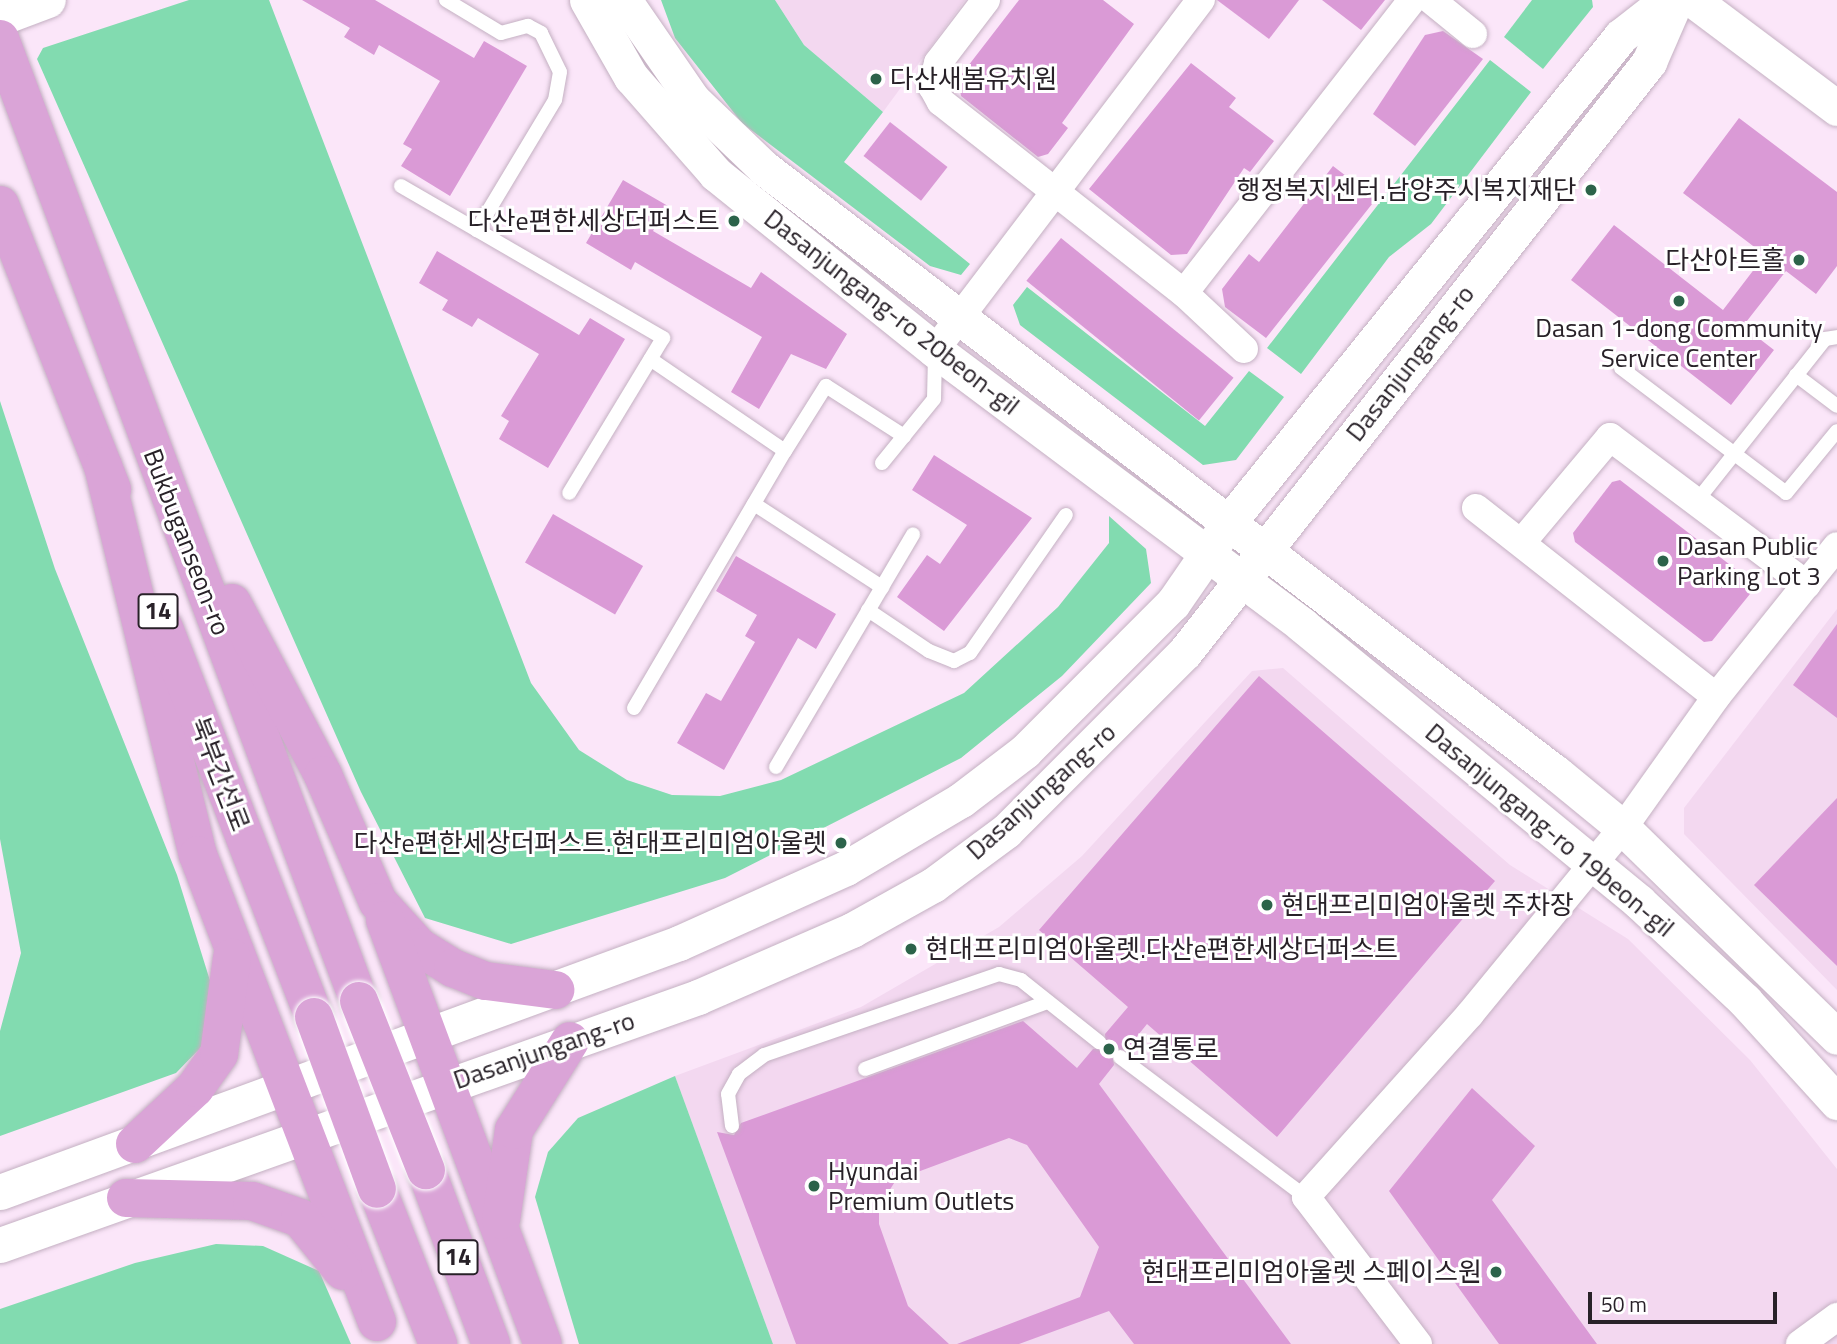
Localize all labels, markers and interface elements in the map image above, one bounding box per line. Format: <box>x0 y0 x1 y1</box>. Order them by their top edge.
place label: 다산새봄유치원 <box>890 63 1057 95</box>
marker: 다산새봄유치원 <box>868 71 884 87</box>
place label: 행정복지센터.남양주시복지재단 <box>1237 174 1577 206</box>
marker: 행정복지센터.남양주시복지재단 <box>1583 182 1599 198</box>
street label: Dasanjungang-ro 20beon-gil <box>758 203 1026 421</box>
place label: 다산e편한세상더퍼스트 <box>468 205 720 237</box>
marker: 다산e편한세상더퍼스트 <box>726 213 742 229</box>
place label: 다산아트홀 <box>1665 244 1785 276</box>
marker: 다산아트홀 <box>1791 252 1807 268</box>
street label: Dasanjungang-ro <box>1339 279 1481 447</box>
marker: Dasan 1-dong Community Service Center <box>1671 293 1687 309</box>
place label: Dasan 1-dong Community Service Center <box>1535 312 1823 374</box>
street label: Bukbuganseon-ro <box>137 445 237 639</box>
place label: Dasan Public Parking Lot 3 <box>1677 530 1821 592</box>
marker: Dasan Public Parking Lot 3 <box>1655 553 1671 569</box>
road number: 14 <box>137 590 179 632</box>
street label: 북부간선로 <box>184 713 256 835</box>
street label: Dasanjungang-ro <box>960 716 1122 866</box>
street label: Dasanjungang-ro 19beon-gil <box>1419 717 1681 943</box>
place label: 다산e편한세상더퍼스트.현대프리미엄아울렛 <box>354 827 827 859</box>
marker: 다산e편한세상더퍼스트.현대프리미엄아울렛 <box>833 835 849 851</box>
place label: 현대프리미엄아울렛 주차장 <box>1281 889 1574 921</box>
marker: 현대프리미엄아울렛 주차장 <box>1259 897 1275 913</box>
place label: 현대프리미엄아울렛.다산e편한세상더퍼스트 <box>925 933 1398 965</box>
marker: 현대프리미엄아울렛.다산e편한세상더퍼스트 <box>903 941 919 957</box>
street label: Dasanjungang-ro <box>449 1004 639 1096</box>
place label: 연결통로 <box>1123 1033 1219 1065</box>
marker: 연결통로 <box>1101 1041 1117 1057</box>
place label: Hyundai Premium Outlets <box>828 1155 1014 1216</box>
marker: Hyundai Premium Outlets <box>806 1178 822 1194</box>
road number: 14 <box>437 1237 479 1278</box>
place label: 현대프리미엄아울렛 스페이스원 <box>1141 1256 1482 1288</box>
marker: 현대프리미엄아울렛 스페이스원 <box>1488 1264 1504 1280</box>
scale bar <box>1592 1278 1781 1322</box>
text: 50 m <box>1601 1288 1647 1320</box>

